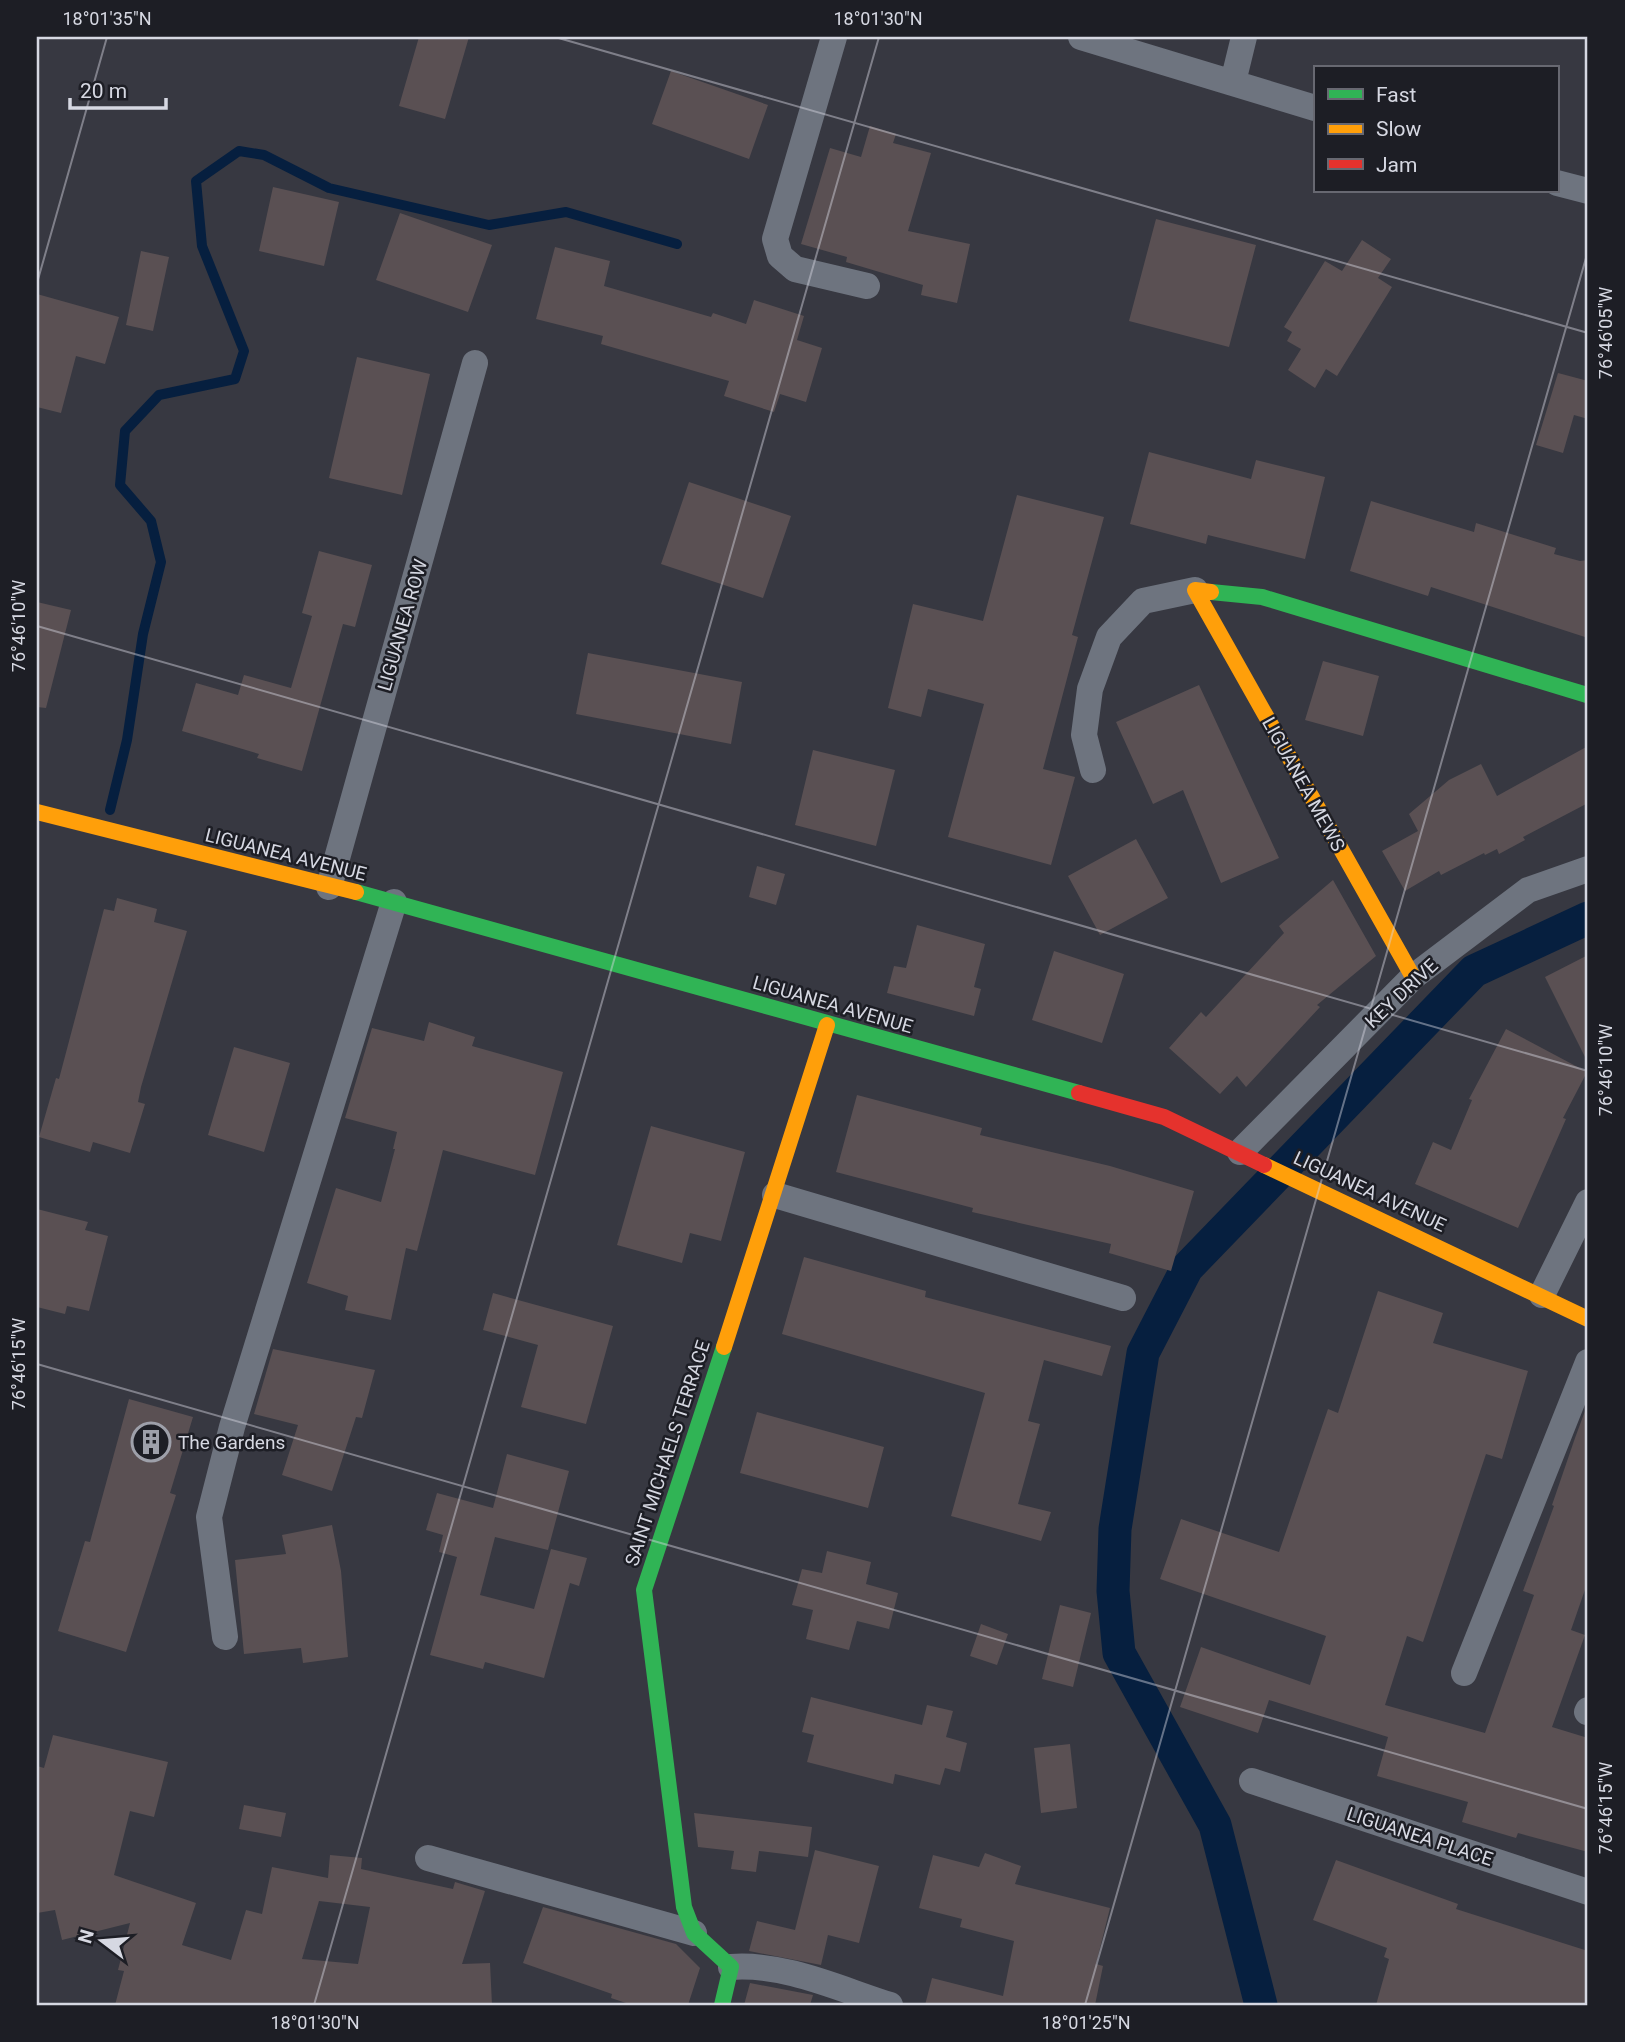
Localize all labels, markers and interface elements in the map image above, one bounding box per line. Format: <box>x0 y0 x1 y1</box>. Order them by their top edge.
text: 18°01'35"N <box>62 8 152 29</box>
text: 18°01'30"N <box>833 8 923 29</box>
scale bar <box>70 66 166 110</box>
legend <box>1314 66 1558 192</box>
text: 20 m <box>80 79 127 103</box>
text: Fast <box>1376 83 1417 107</box>
text: Slow <box>1376 117 1422 141</box>
text: Jam <box>1376 153 1417 177</box>
text: 76°46'05"W <box>1595 287 1616 379</box>
street label: LIGUANEA ROW <box>373 556 432 694</box>
text: 76°46'10"W <box>8 580 29 672</box>
street label: LIGUANEA MEWS <box>1257 713 1350 855</box>
street label: LIGUANEA AVENUE <box>203 823 369 886</box>
street label: KEY DRIVE <box>1360 954 1443 1033</box>
street label: LIGUANEA AVENUE <box>750 971 916 1038</box>
text: 76°46'10"W <box>1595 1024 1616 1116</box>
street label: LIGUANEA AVENUE <box>1290 1146 1450 1237</box>
text: 76°46'15"W <box>8 1318 29 1410</box>
street label: SAINT MICHAELS TERRACE <box>620 1337 715 1569</box>
building icon: The Gardens <box>130 1421 172 1463</box>
place label: The Gardens <box>178 1431 285 1454</box>
text: 76°46'15"W <box>1595 1762 1616 1854</box>
street label: LIGUANEA PLACE <box>1344 1802 1496 1871</box>
north arrow <box>66 1906 136 1976</box>
text: N <box>73 1927 99 1946</box>
text: 18°01'30"N <box>270 2012 360 2033</box>
text: 18°01'25"N <box>1041 2012 1131 2033</box>

